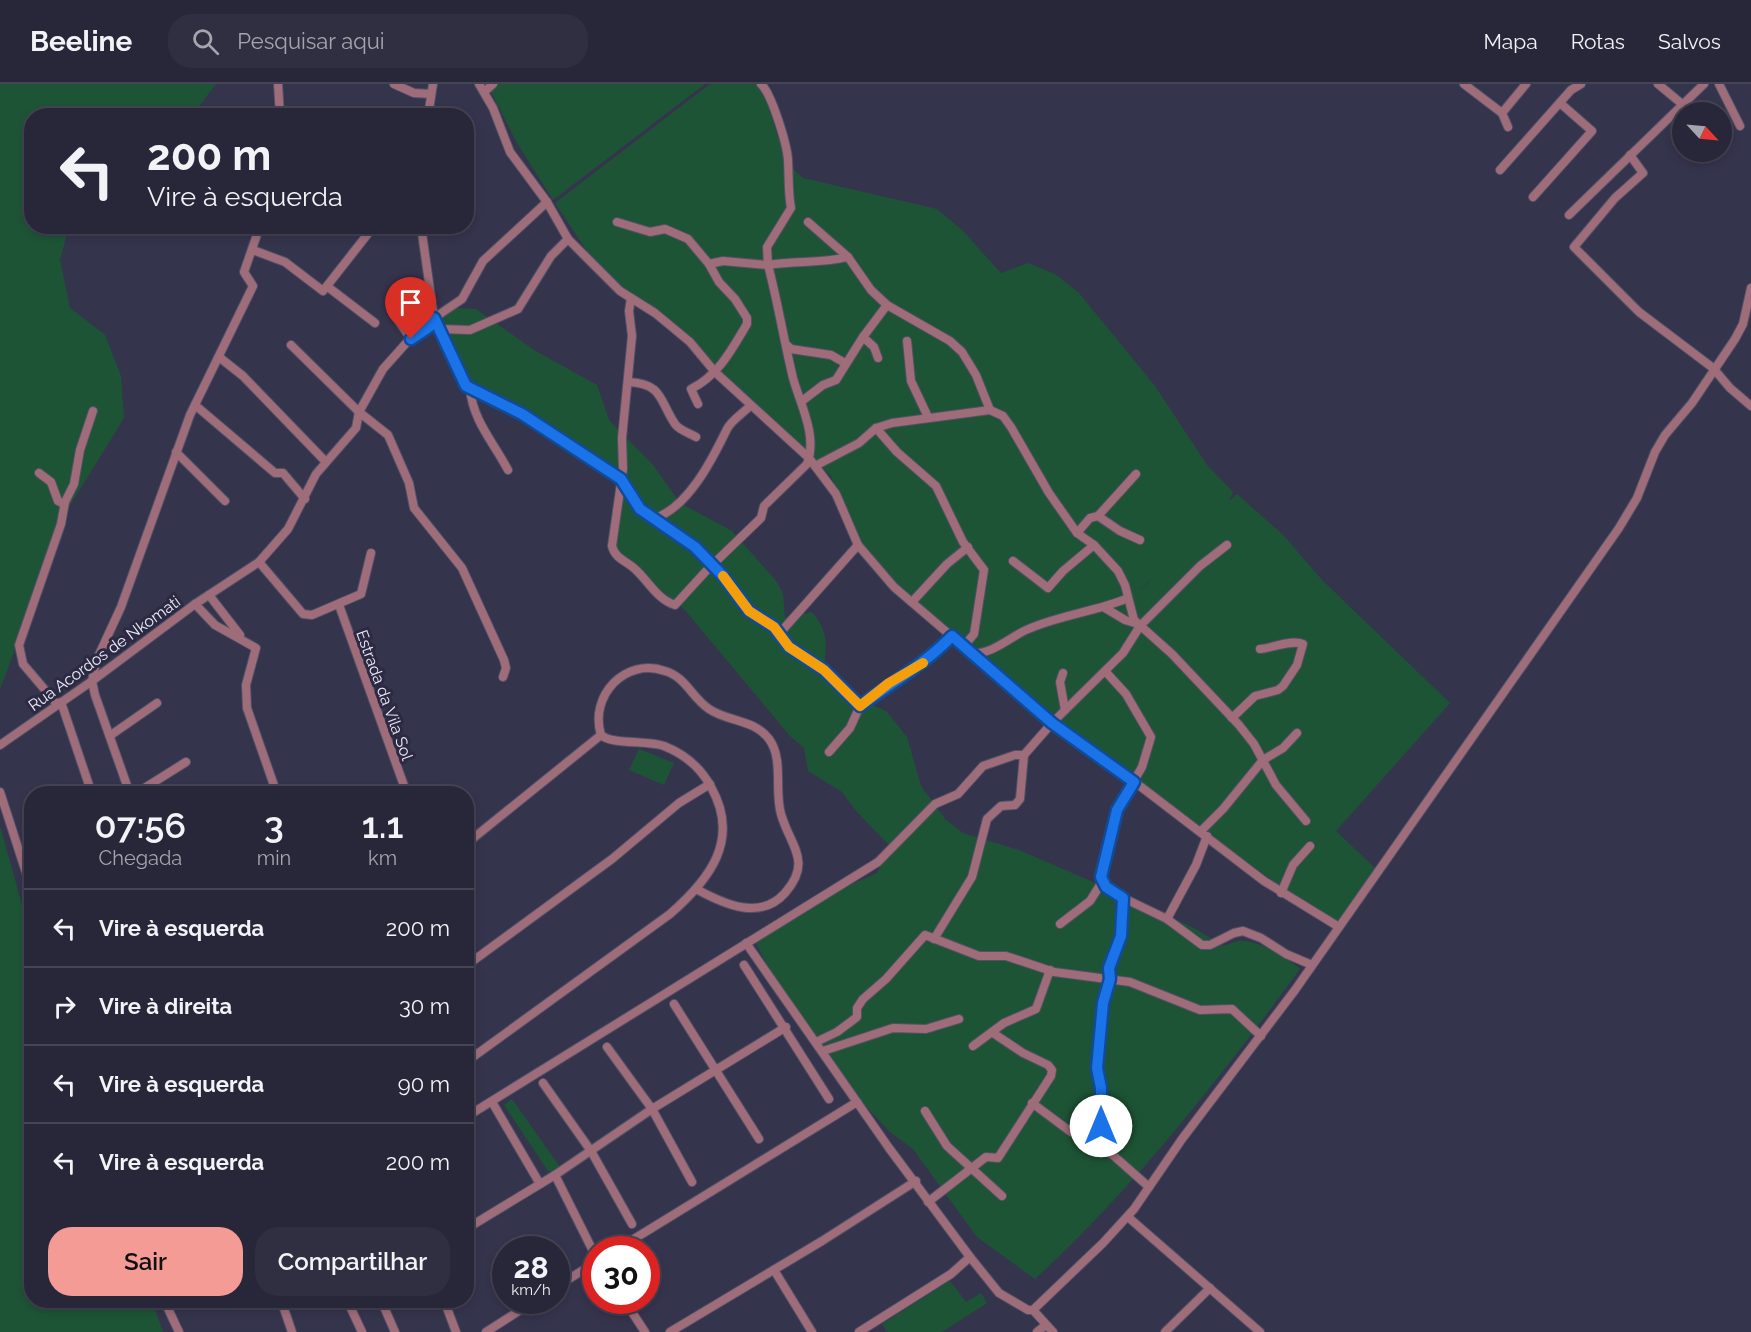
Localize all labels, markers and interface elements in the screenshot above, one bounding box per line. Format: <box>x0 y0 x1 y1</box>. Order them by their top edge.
search box <box>168 14 588 68</box>
text: Beeline <box>30 25 132 58</box>
icon: search <box>189 25 222 58</box>
text: Pesquisar aqui <box>237 28 385 54</box>
text: Mapa <box>1484 29 1538 54</box>
text: Rotas <box>1571 29 1625 54</box>
text: Salvos <box>1658 29 1721 54</box>
north arrow <box>1672 102 1732 162</box>
map controls <box>1672 102 1732 162</box>
text: 200 m <box>147 131 271 180</box>
icon: left <box>48 132 126 210</box>
text: Vire à esquerda <box>147 181 343 212</box>
pin <box>385 277 436 339</box>
icon: arrive <box>394 286 427 319</box>
street label: Rua Acordos de Nkomati <box>25 592 184 715</box>
street label: Estrada da Vila Sol <box>352 627 417 763</box>
text: 07:56 <box>95 804 186 846</box>
text: 3 <box>264 804 284 846</box>
text: 1.1 <box>362 804 403 846</box>
text: Chegada <box>99 846 182 870</box>
text: min <box>257 846 291 870</box>
text: km <box>368 846 397 870</box>
icon: left <box>48 912 81 945</box>
text: Vire à esquerda <box>99 915 264 941</box>
text: 200 m <box>386 915 450 941</box>
icon: right <box>48 990 81 1023</box>
text: Vire à direita <box>99 993 232 1019</box>
text: 30 m <box>399 993 450 1019</box>
icon: left <box>48 1068 81 1101</box>
text: Vire à esquerda <box>99 1071 264 1097</box>
text: 90 m <box>398 1071 450 1097</box>
position arrow <box>1069 1094 1133 1158</box>
icon: left <box>48 1146 81 1179</box>
text: Vire à esquerda <box>99 1149 264 1175</box>
text: 200 m <box>386 1149 450 1175</box>
button: Sair <box>48 1227 243 1296</box>
button: Compartilhar <box>255 1227 450 1296</box>
speed limit sign: 30 <box>582 1236 660 1314</box>
text: 28 <box>513 1250 549 1285</box>
text: km/h <box>511 1281 551 1299</box>

